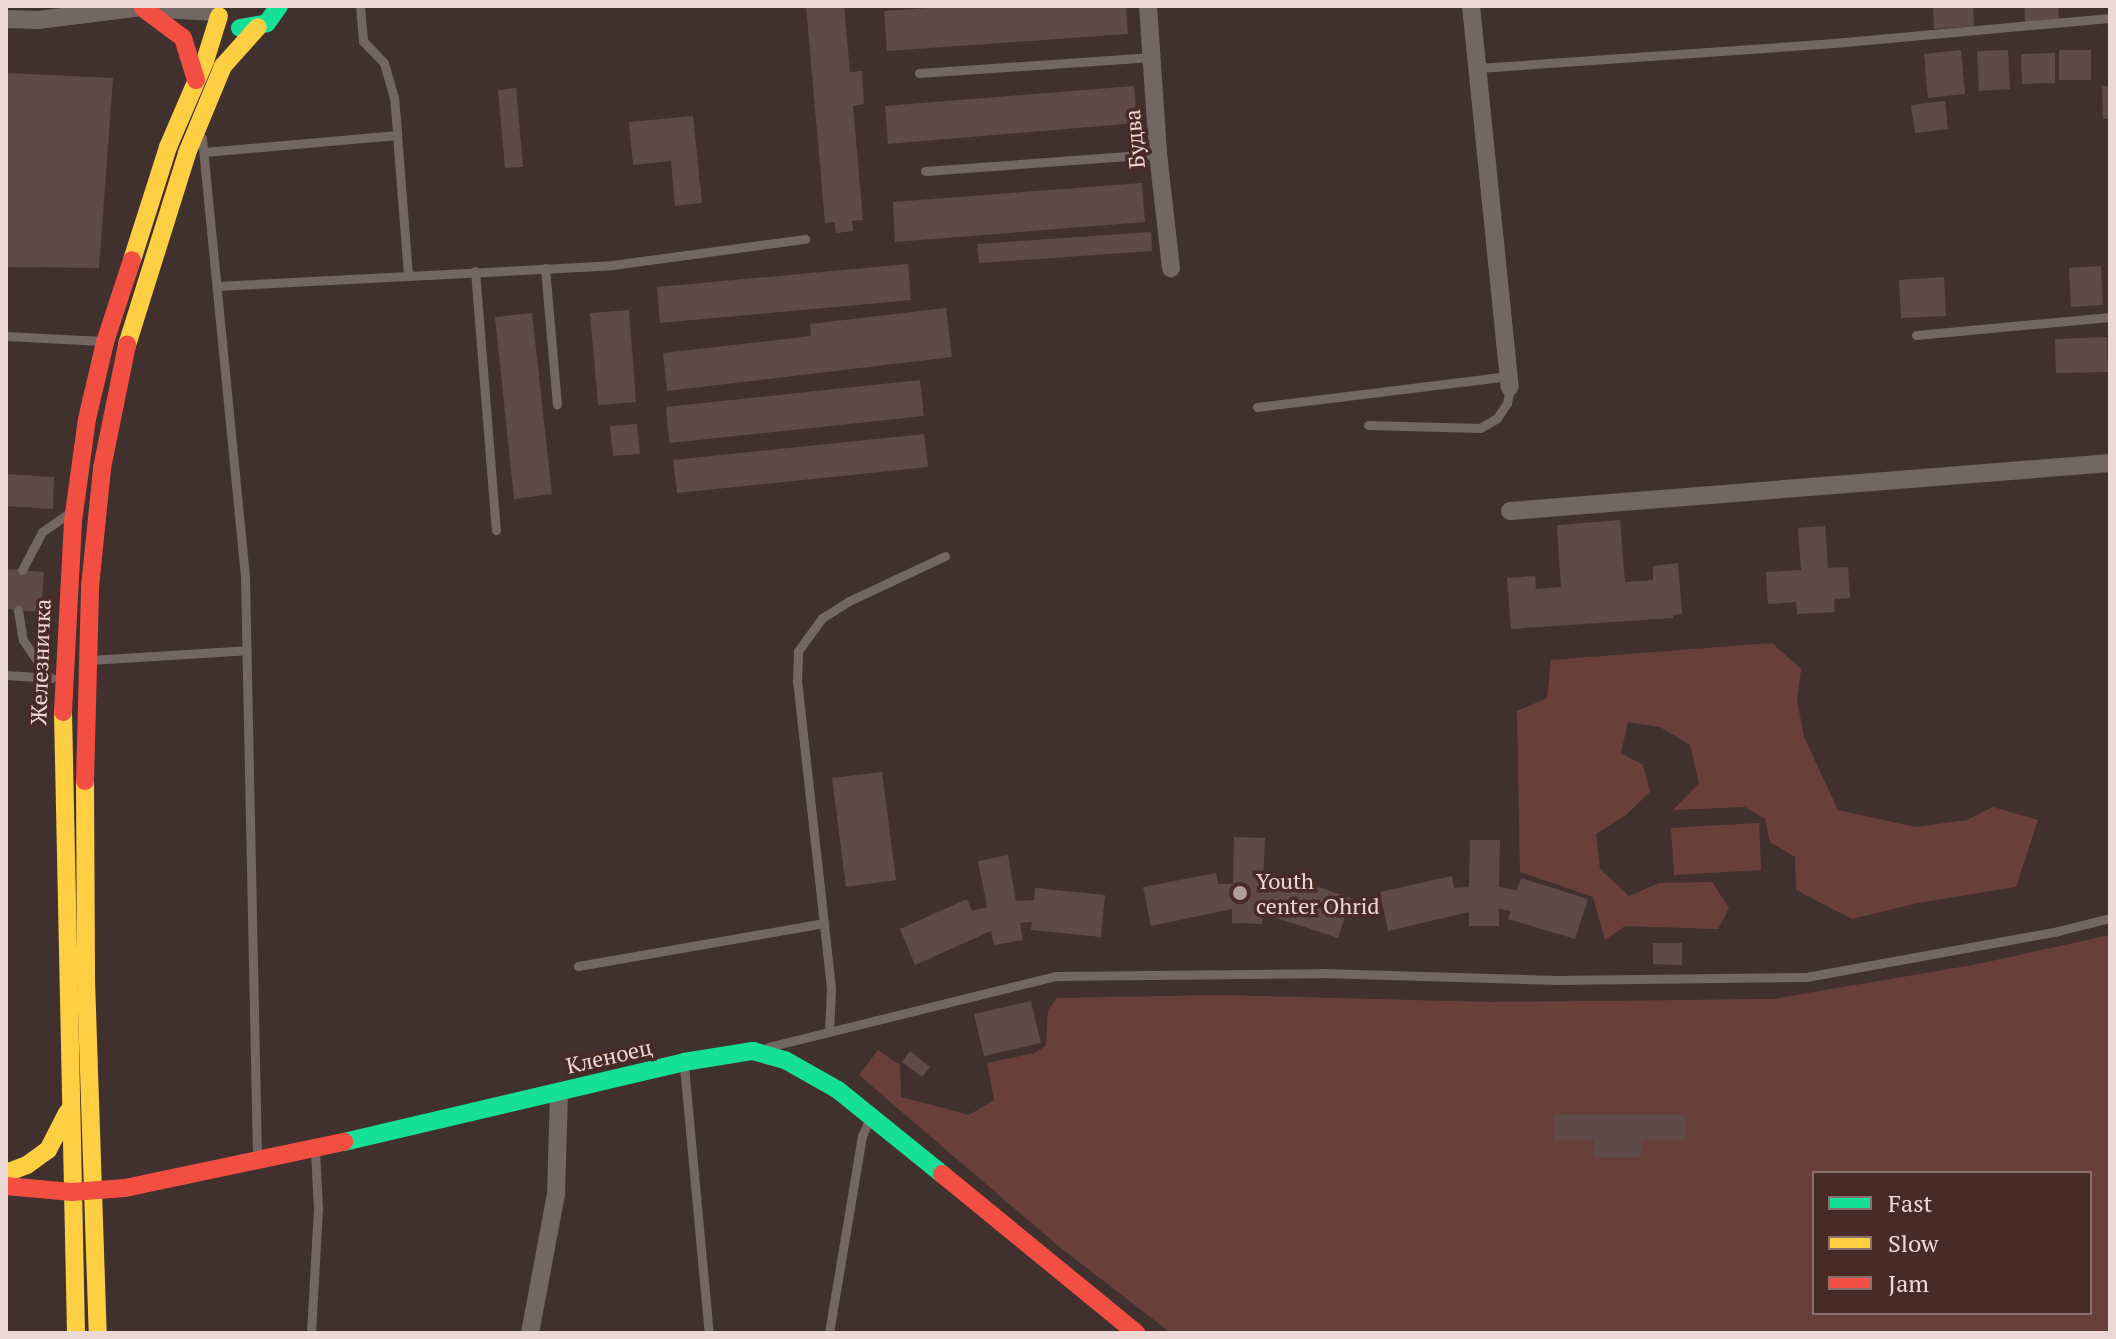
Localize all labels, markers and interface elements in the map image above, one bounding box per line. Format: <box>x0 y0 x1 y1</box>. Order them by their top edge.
street label: Будва <box>1118 108 1150 170</box>
street label: Железничка <box>25 598 55 726</box>
place label: Youth center Ohrid <box>1256 867 1379 918</box>
marker: Youth center Ohrid <box>1231 884 1249 902</box>
street label: Кленоец <box>563 1033 655 1079</box>
legend <box>1812 1171 2092 1315</box>
text: Fast <box>1888 1187 1932 1219</box>
text: Slow <box>1888 1227 1939 1259</box>
text: Jam <box>1888 1267 1929 1299</box>

